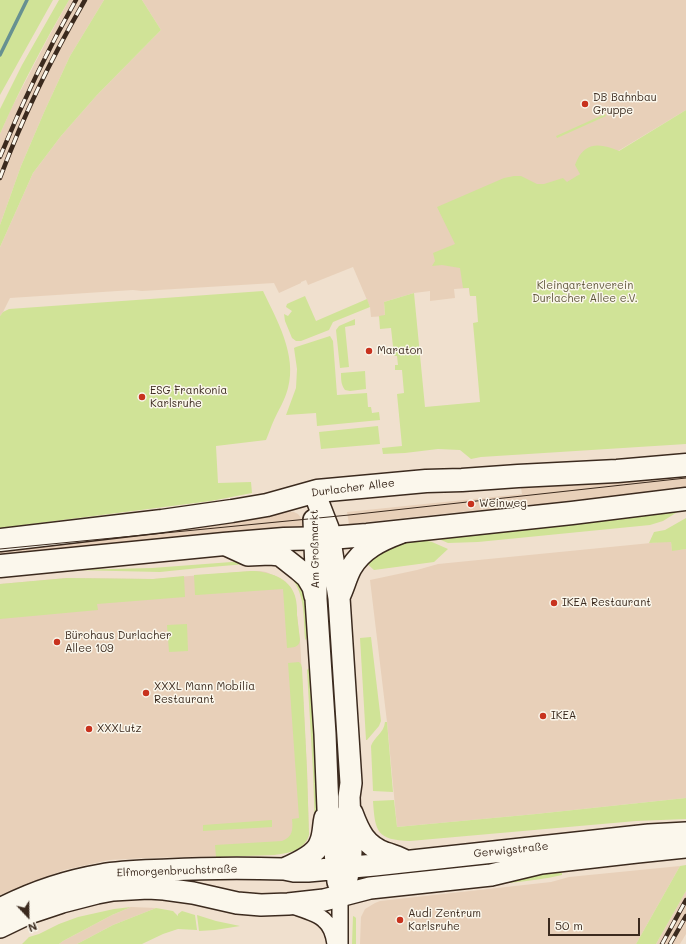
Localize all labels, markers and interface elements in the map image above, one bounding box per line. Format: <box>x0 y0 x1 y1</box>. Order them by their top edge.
place label: DB Bahnbau Gruppe <box>593 91 657 117</box>
marker: DB Bahnbau Gruppe <box>580 99 590 109</box>
park label: Kleingartenverein Durlacher Allee e.V. <box>532 279 638 305</box>
place label: Maraton <box>377 344 422 358</box>
marker: Maraton <box>364 346 374 356</box>
place label: ESG Frankonia Karlsruhe <box>150 384 227 410</box>
marker: ESG Frankonia Karlsruhe <box>137 392 147 402</box>
street label: Durlacher Allee <box>311 476 395 500</box>
place label: Weinweg <box>479 497 527 511</box>
marker: Weinweg <box>466 499 476 509</box>
street label: Am Großmarkt <box>308 509 322 589</box>
place label: IKEA Restaurant <box>562 596 651 610</box>
marker: IKEA Restaurant <box>549 598 559 608</box>
place label: Bürohaus Durlacher Allee 109 <box>65 629 172 655</box>
marker: Bürohaus Durlacher Allee 109 <box>52 637 62 647</box>
place label: XXXL Mann Mobilia Restaurant <box>154 680 255 706</box>
marker: XXXL Mann Mobilia Restaurant <box>141 688 151 698</box>
place label: IKEA <box>551 709 576 723</box>
marker: IKEA <box>538 711 548 721</box>
place label: XXXLutz <box>97 722 142 736</box>
marker: XXXLutz <box>84 724 94 734</box>
street label: Gerwigstraße <box>473 840 549 860</box>
street label: Elfmorgenbruchstraße <box>116 862 238 880</box>
north arrow <box>8 896 48 936</box>
place label: Audi Zentrum Karlsruhe <box>408 907 481 933</box>
scale bar <box>550 910 642 936</box>
marker: Audi Zentrum Karlsruhe <box>395 915 405 925</box>
text: 50 m <box>555 917 583 933</box>
text: N <box>26 919 39 936</box>

